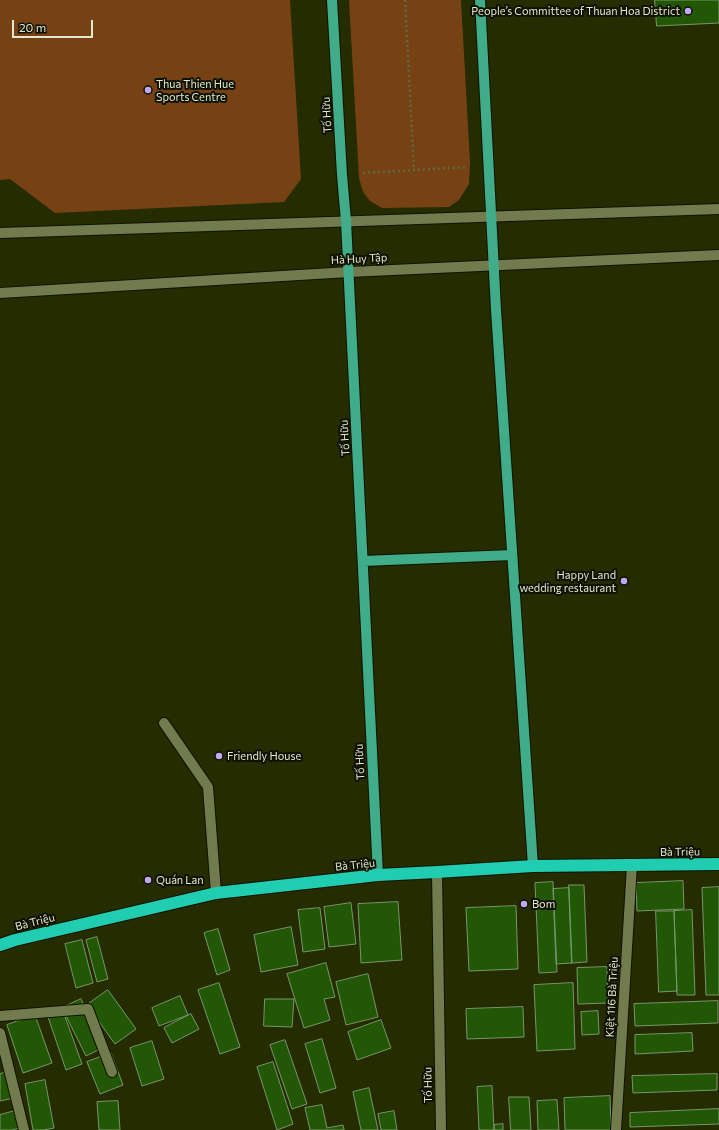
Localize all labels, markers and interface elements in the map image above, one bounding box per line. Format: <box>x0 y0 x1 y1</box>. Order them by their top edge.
place label: People’s Committee of Thuan Hoa District <box>471 4 680 18</box>
marker: People’s Committee of Thuan Hoa District <box>683 6 693 16</box>
scale bar <box>14 12 95 38</box>
text: 20 m <box>19 20 46 34</box>
place label: Thua Thien Hue Sports Centre <box>156 77 234 103</box>
marker: Thua Thien Hue Sports Centre <box>143 85 153 95</box>
street label: Tố Hữu <box>319 97 335 133</box>
street label: Hà Huy Tập <box>330 251 388 267</box>
street label: Tố Hữu <box>337 420 353 456</box>
place label: Happy Land wedding restaurant <box>519 568 616 594</box>
marker: Happy Land wedding restaurant <box>619 576 629 586</box>
street label: Tố Hữu <box>352 744 368 780</box>
place label: Friendly House <box>227 749 301 763</box>
marker: Friendly House <box>214 751 224 761</box>
street label: Bà Triệu <box>660 845 700 859</box>
street label: Bà Triệu <box>334 856 376 874</box>
place label: Quán Lan <box>156 873 204 887</box>
marker: Quán Lan <box>143 875 153 885</box>
place label: Bom <box>532 897 555 911</box>
marker: Bom <box>519 899 529 909</box>
street label: Bà Triệu <box>14 911 56 933</box>
street label: Kiệt 116 Bà Triệu <box>603 956 621 1038</box>
street label: Tố Hữu <box>421 1067 435 1103</box>

